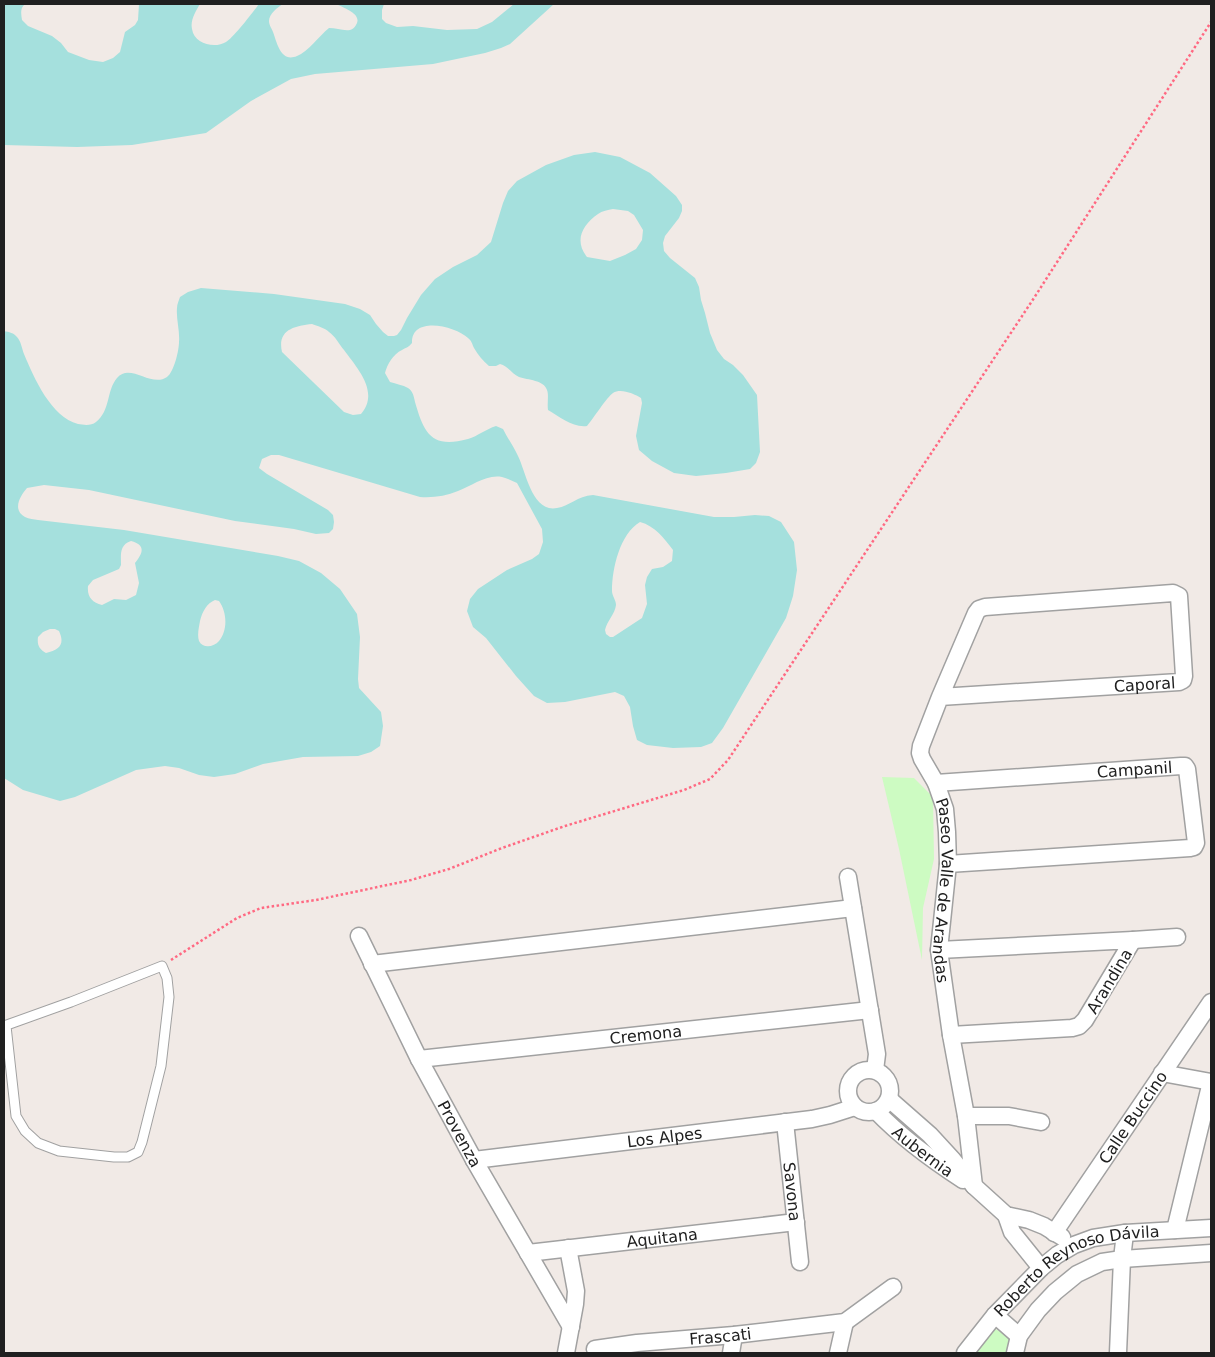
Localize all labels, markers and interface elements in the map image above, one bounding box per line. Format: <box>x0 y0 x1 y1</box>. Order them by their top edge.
street label: Caporal <box>1113 673 1176 696</box>
street label: Campanil <box>1096 758 1173 782</box>
street label: Paseo Valle de Arandas <box>929 795 957 984</box>
street label: Arandina <box>1083 945 1136 1017</box>
street label: Cremona <box>609 1022 683 1048</box>
street label: Calle Buccino <box>1095 1068 1171 1167</box>
street label: Provenza <box>433 1097 485 1171</box>
street label: Aubernia <box>888 1122 957 1181</box>
street label: Los Alpes <box>626 1123 703 1151</box>
street label: Savona <box>779 1161 805 1222</box>
street label: Roberto Reynoso Dávila <box>990 1222 1160 1321</box>
street label: Aquitana <box>626 1224 699 1252</box>
street label: Frascati <box>689 1324 752 1349</box>

